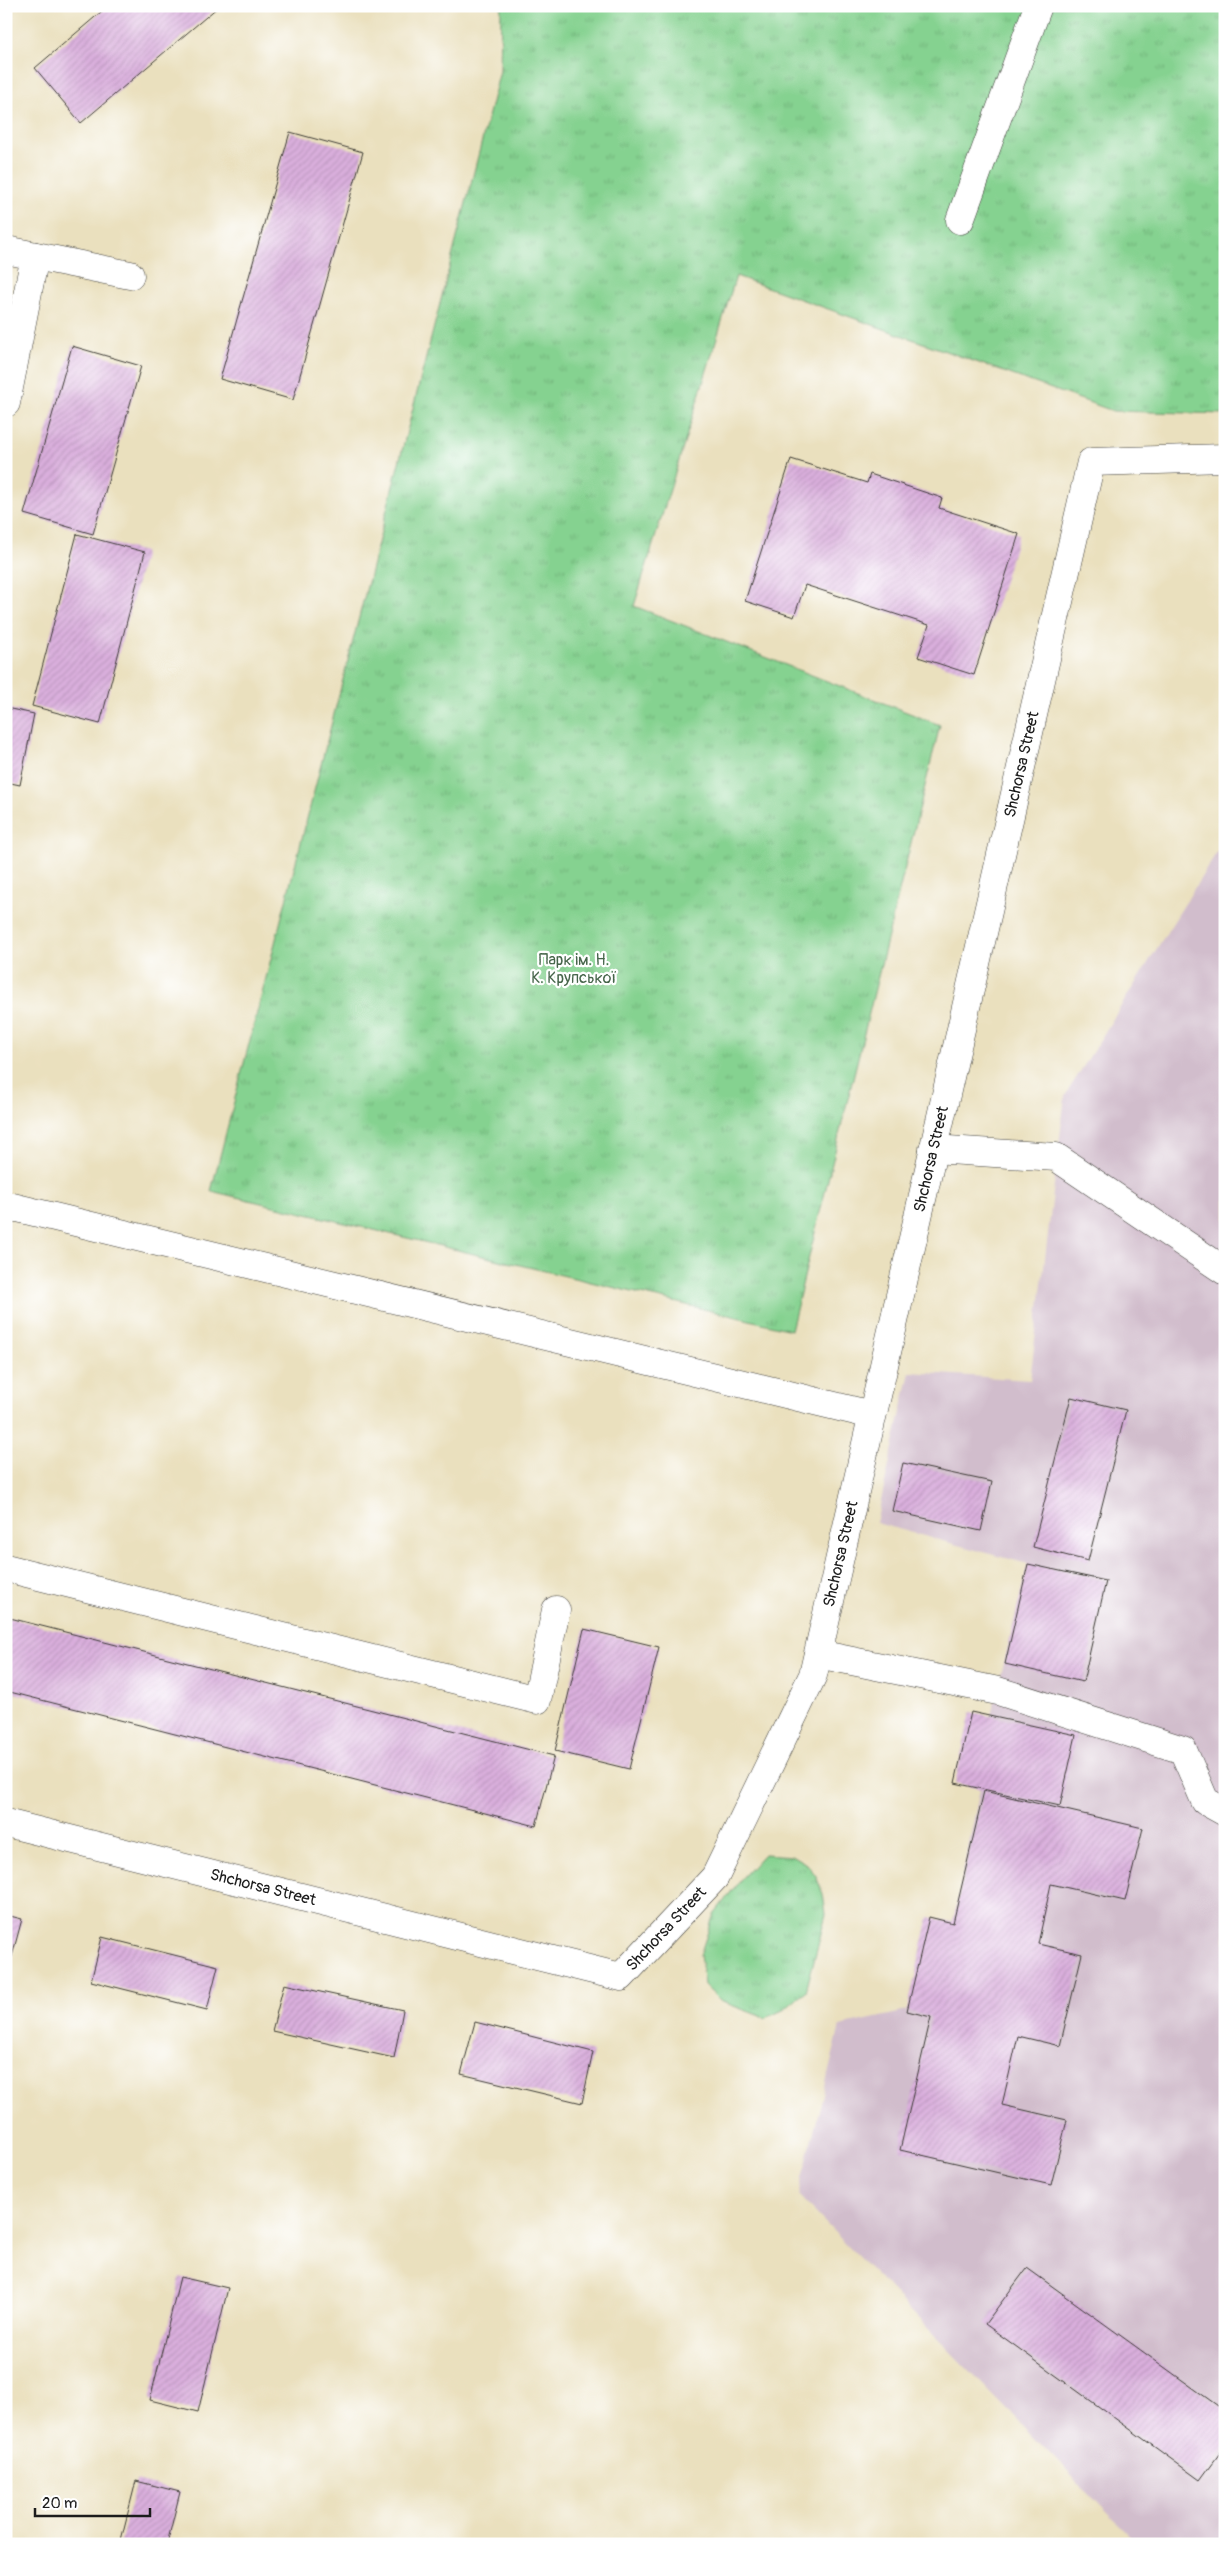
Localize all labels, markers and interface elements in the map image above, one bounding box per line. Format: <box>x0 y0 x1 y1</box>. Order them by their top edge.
street label: Shchorsa Street <box>1000 709 1044 819</box>
park label: Парк ім. Н. К. Крупської <box>531 950 617 988</box>
street label: Shchorsa Street <box>909 1104 953 1214</box>
street label: Shchorsa Street <box>819 1498 863 1609</box>
street label: Shchorsa Street <box>208 1865 319 1910</box>
street label: Shchorsa Street <box>622 1882 711 1975</box>
scale bar <box>35 2485 150 2517</box>
text: 20 m <box>42 2494 77 2513</box>

